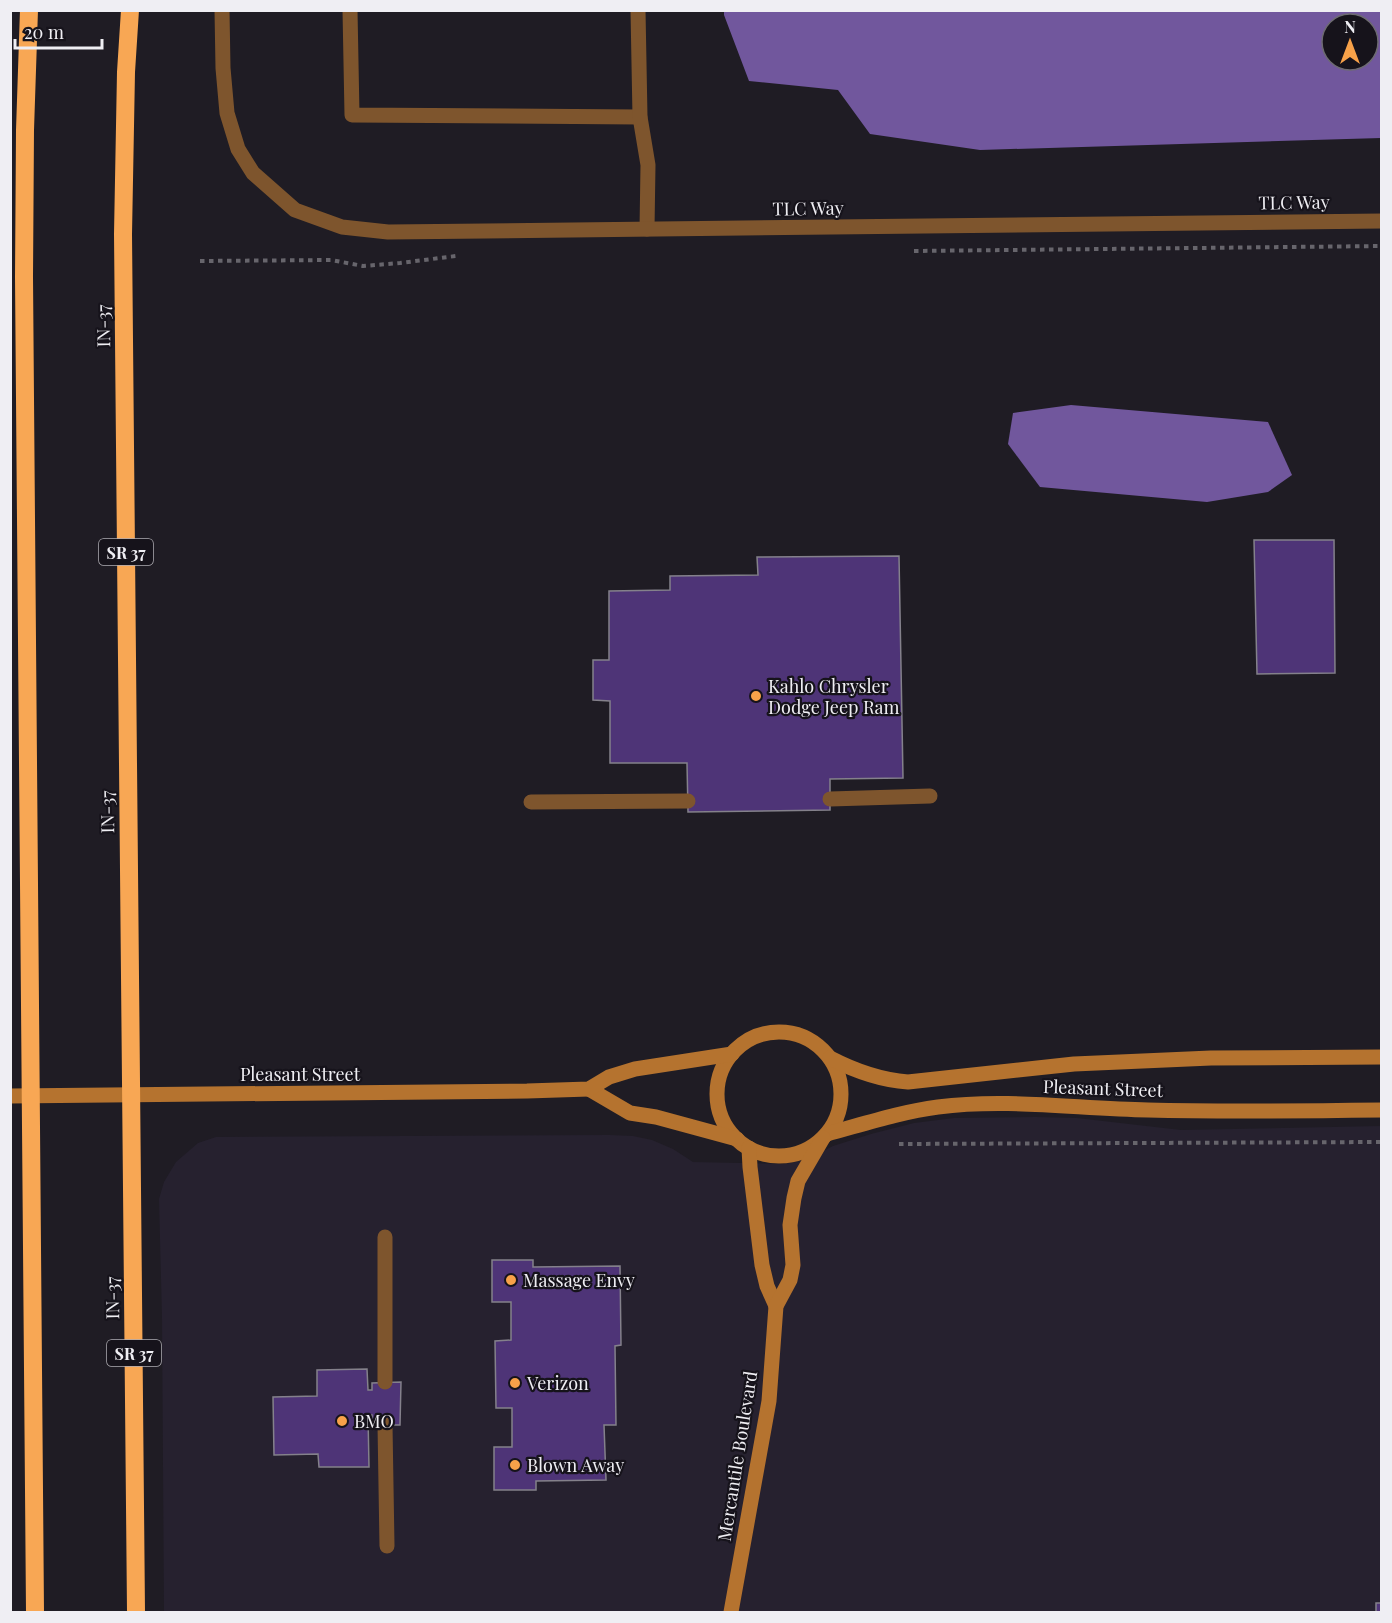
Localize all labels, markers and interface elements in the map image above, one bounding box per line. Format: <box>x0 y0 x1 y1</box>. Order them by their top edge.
scale bar <box>15 12 102 50</box>
north arrow <box>1320 12 1380 72</box>
text: N <box>1344 16 1356 37</box>
text: 20 m <box>24 20 64 44</box>
street label: TLC Way <box>1258 189 1330 215</box>
street label: TLC Way <box>772 195 844 221</box>
street label: IN-37 <box>91 304 115 348</box>
road number: SR 37 <box>99 539 153 565</box>
place label: Kahlo Chrysler Dodge Jeep Ram <box>768 674 900 719</box>
marker: Kahlo Chrysler Dodge Jeep Ram <box>749 689 763 703</box>
street label: IN-37 <box>95 790 119 834</box>
street label: Pleasant Street <box>240 1062 361 1086</box>
street label: Pleasant Street <box>1043 1074 1164 1102</box>
place label: Massage Envy <box>523 1268 635 1292</box>
marker: Massage Envy <box>504 1273 518 1287</box>
street label: IN-37 <box>100 1276 124 1320</box>
road number: SR 37 <box>107 1340 161 1366</box>
street label: Mercantile Boulevard <box>712 1369 762 1543</box>
place label: Verizon <box>526 1371 589 1395</box>
marker: Verizon <box>508 1376 522 1390</box>
place label: BMO <box>354 1409 394 1433</box>
marker: BMO <box>335 1414 349 1428</box>
place label: Blown Away <box>527 1453 624 1477</box>
marker: Blown Away <box>508 1458 522 1472</box>

